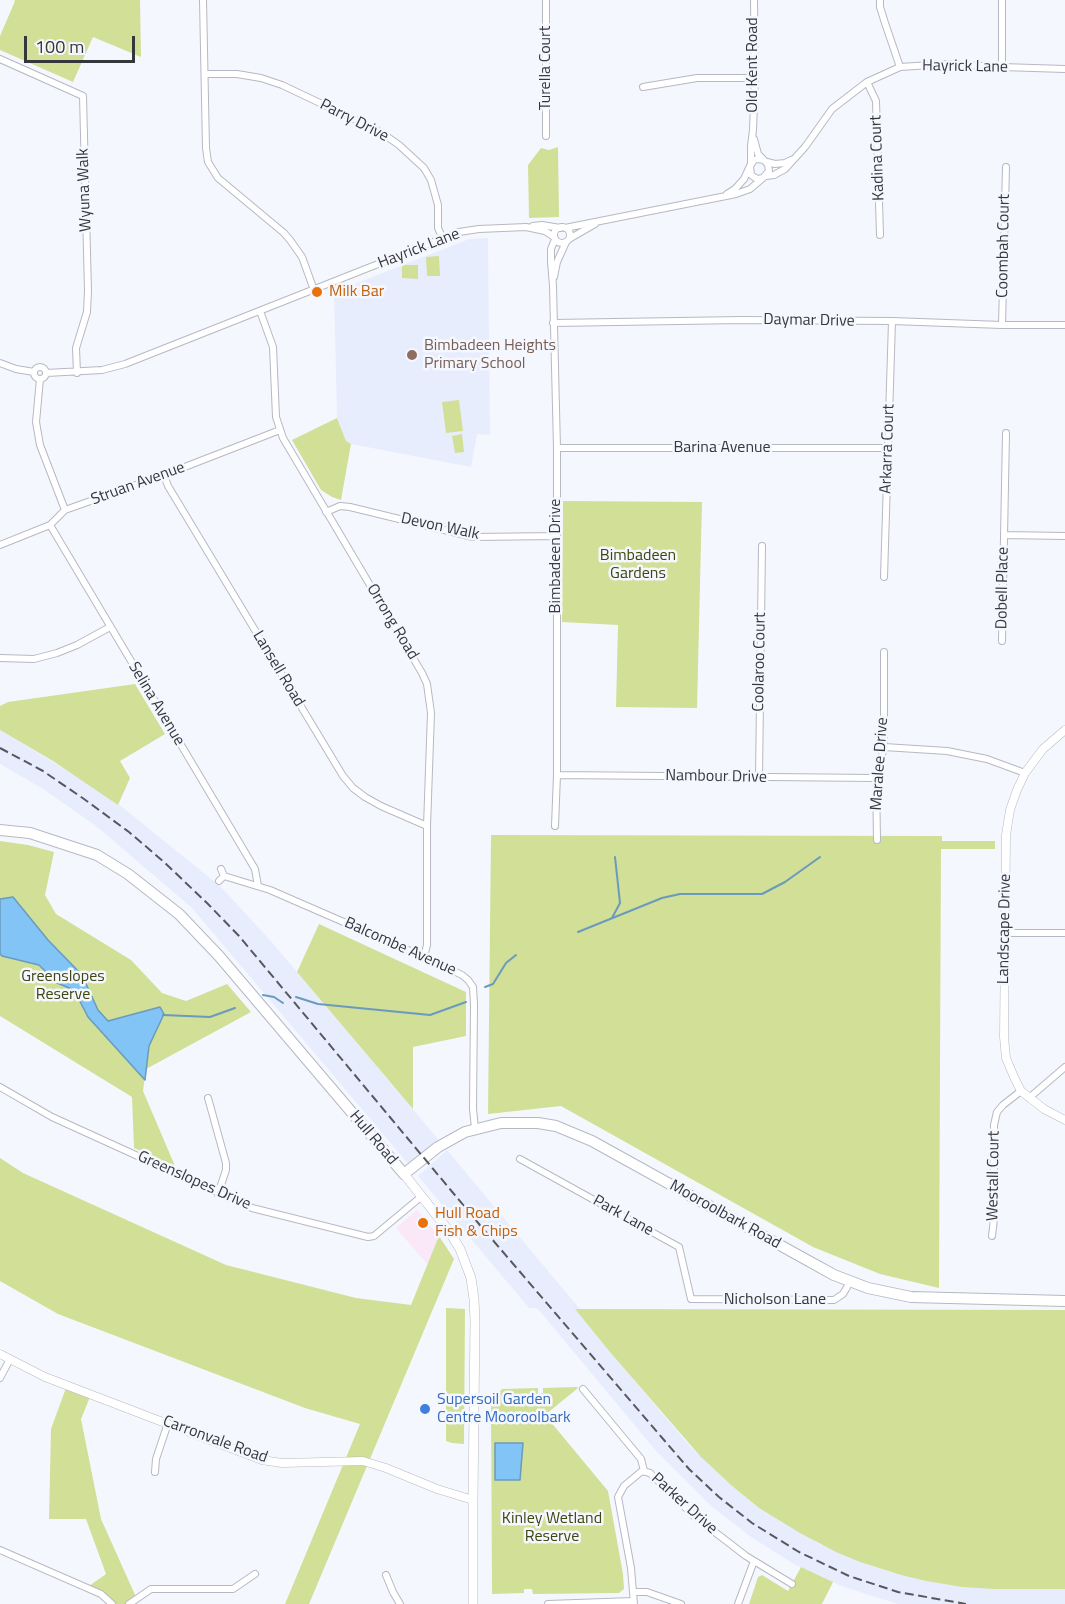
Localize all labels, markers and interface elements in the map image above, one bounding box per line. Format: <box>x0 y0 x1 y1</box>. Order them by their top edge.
street label: Old Kent Road <box>743 17 763 113</box>
scale bar <box>27 24 138 62</box>
street label: Turella Court <box>536 26 556 110</box>
text: 100 m <box>35 33 84 60</box>
street label: Hayrick Lane <box>922 57 1008 77</box>
street label: Parry Drive <box>316 95 392 147</box>
street label: Kadina Court <box>867 115 889 201</box>
street label: Wyuna Walk <box>74 148 96 232</box>
street label: Coombah Court <box>993 194 1015 298</box>
street label: Hayrick Lane <box>375 225 463 273</box>
place label: Milk Bar <box>329 282 384 302</box>
marker: Milk Bar <box>310 285 324 299</box>
street label: Daymar Drive <box>763 311 855 331</box>
place label: Bimbadeen Heights Primary School <box>424 336 556 374</box>
marker: Bimbadeen Heights Primary School <box>405 348 419 362</box>
street label: Arkarra Court <box>877 404 899 494</box>
street label: Barina Avenue <box>673 438 771 458</box>
street label: Struan Avenue <box>89 458 187 510</box>
street label: Bimbadeen Drive <box>546 499 566 613</box>
street label: Devon Walk <box>399 509 481 545</box>
park label: Bimbadeen Gardens <box>600 546 676 584</box>
street label: Dobell Place <box>993 547 1013 629</box>
street label: Orrong Road <box>362 581 422 663</box>
street label: Coolaroo Court <box>750 612 770 712</box>
street label: Lansell Road <box>248 627 308 711</box>
street label: Selina Avenue <box>124 659 188 749</box>
street label: Maralee Drive <box>867 717 893 811</box>
street label: Nambour Drive <box>665 767 767 787</box>
street label: Landscape Drive <box>994 874 1016 984</box>
street label: Balcombe Avenue <box>341 914 459 980</box>
park label: Greenslopes Reserve <box>21 967 105 1005</box>
street label: Hull Road <box>345 1107 401 1169</box>
street label: Westall Court <box>984 1131 1004 1221</box>
street label: Greenslopes Drive <box>134 1147 254 1215</box>
street label: Mooroolbark Road <box>666 1177 784 1253</box>
street label: Park Lane <box>589 1191 657 1241</box>
place label: Hull Road Fish & Chips <box>435 1204 518 1242</box>
marker: Hull Road Fish & Chips <box>416 1216 430 1230</box>
street label: Nicholson Lane <box>724 1290 826 1310</box>
place label: Supersoil Garden Centre Mooroolbark <box>437 1390 571 1428</box>
marker: Supersoil Garden Centre Mooroolbark <box>418 1402 432 1416</box>
street label: Carronvale Road <box>160 1412 270 1468</box>
street label: Parker Drive <box>647 1469 721 1539</box>
park label: Kinley Wetland Reserve <box>502 1509 602 1547</box>

